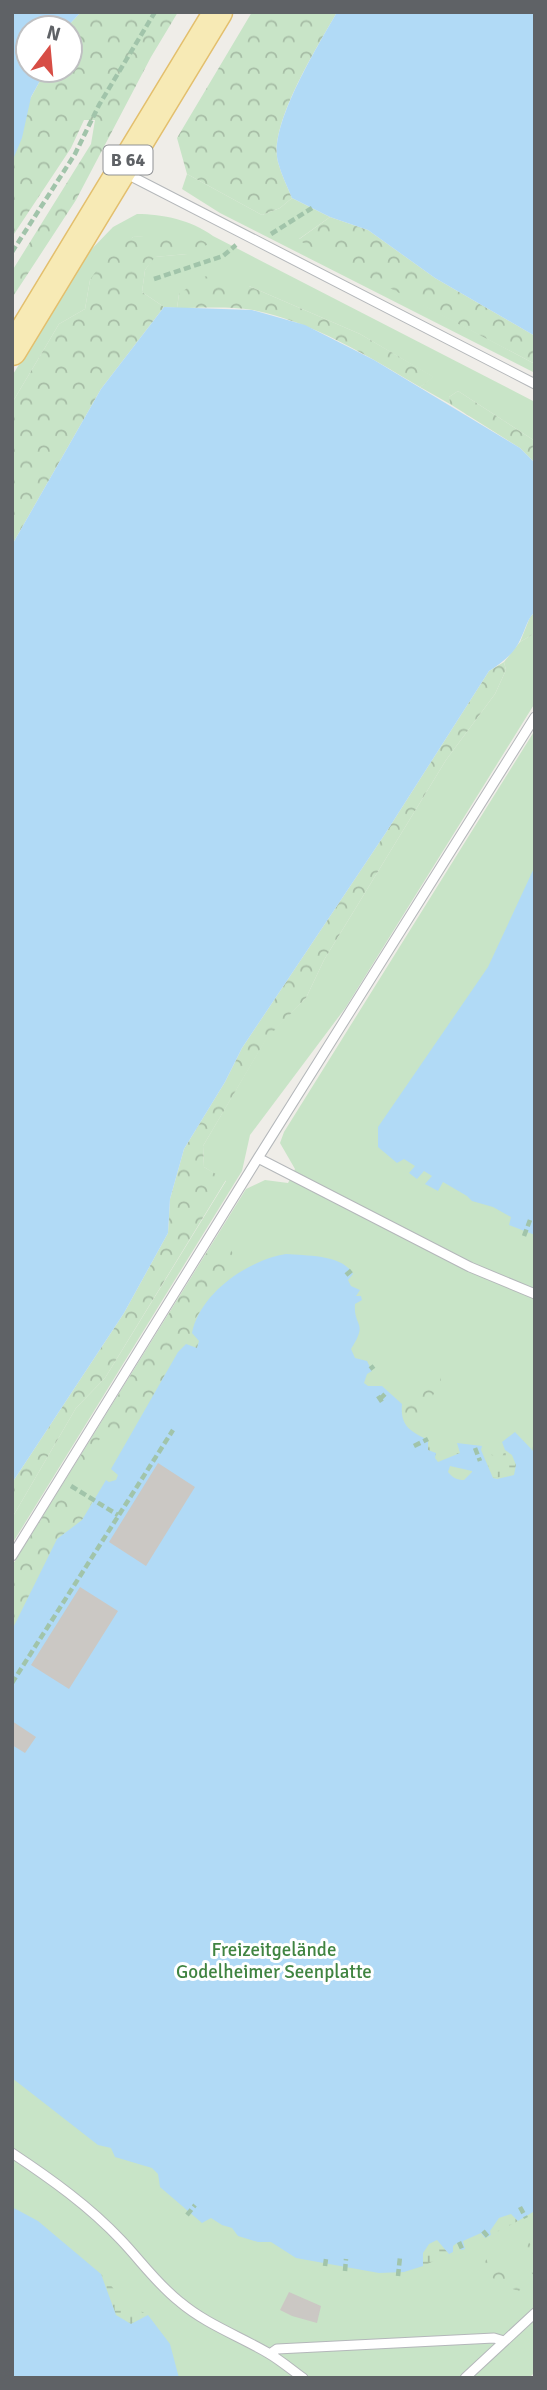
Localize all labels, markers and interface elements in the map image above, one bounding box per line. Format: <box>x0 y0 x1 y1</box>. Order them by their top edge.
north arrow <box>14 14 84 84</box>
text: N <box>44 20 63 47</box>
road number: B 64 <box>104 146 152 174</box>
park label: Freizeitgelände Godelheimer Seenplatte <box>176 1938 372 1984</box>

